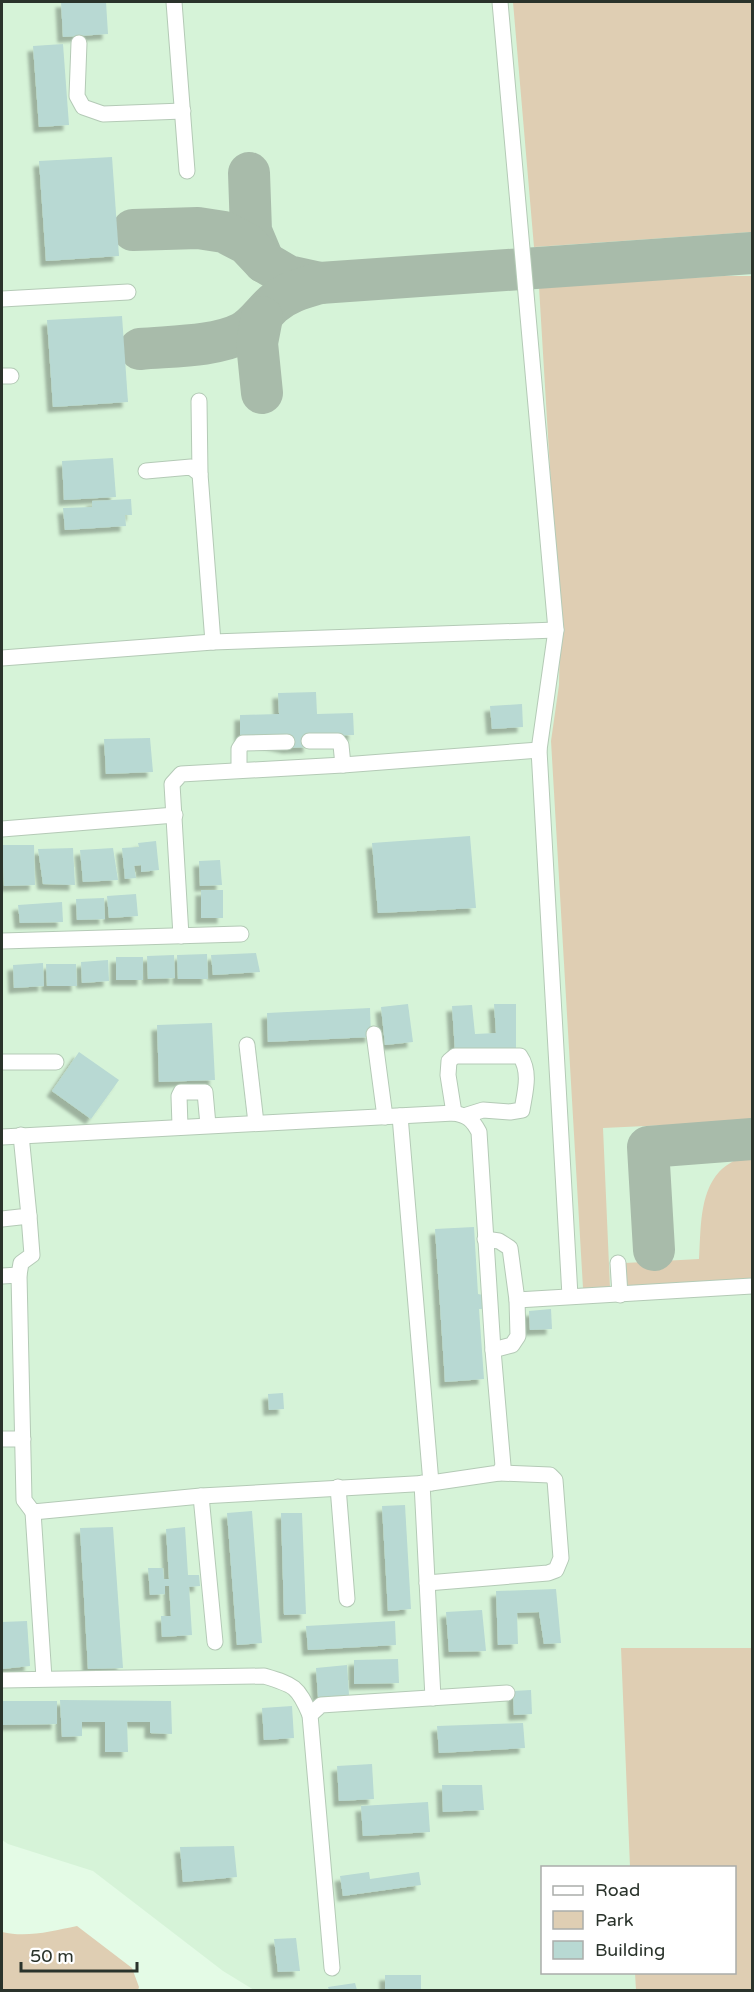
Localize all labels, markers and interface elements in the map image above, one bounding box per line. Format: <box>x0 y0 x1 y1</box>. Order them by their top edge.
legend <box>541 1866 736 1974</box>
text: Road <box>595 1879 640 1901</box>
text: Park <box>595 1909 634 1931</box>
scale bar <box>21 1935 136 1973</box>
text: Building <box>595 1939 665 1961</box>
text: 50 m <box>30 1945 74 1967</box>

